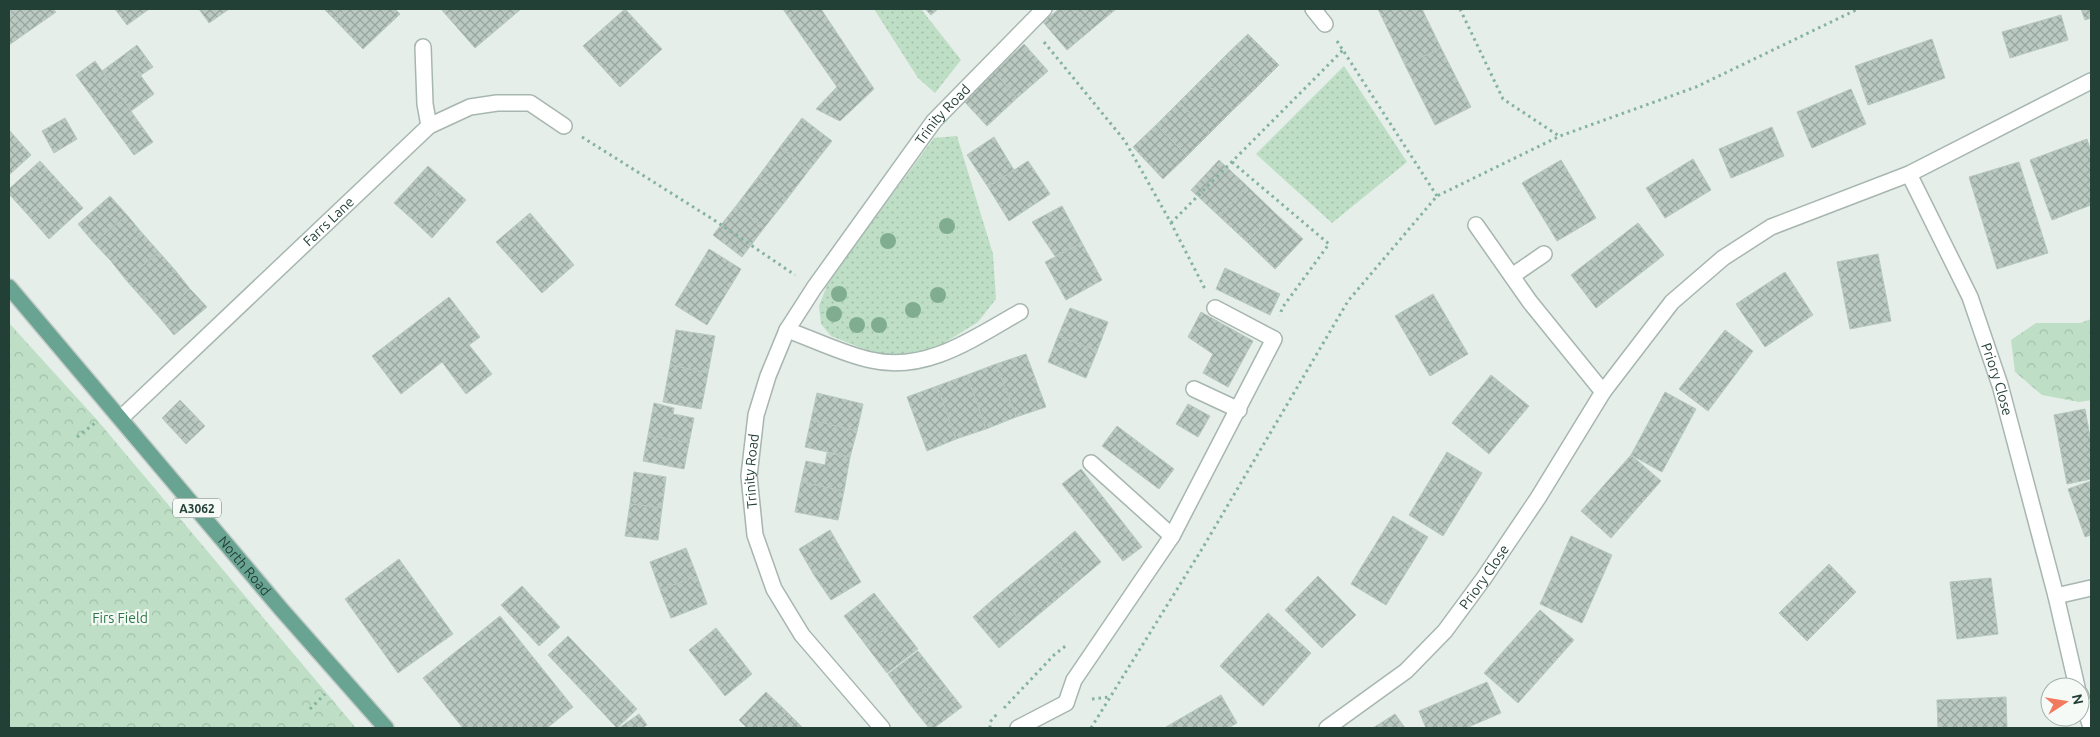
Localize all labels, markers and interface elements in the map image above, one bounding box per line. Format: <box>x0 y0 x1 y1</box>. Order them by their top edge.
street label: Trinity Road <box>912 81 973 148</box>
street label: Farrs Lane <box>300 193 357 249</box>
street label: Priory Close <box>1978 341 2016 417</box>
street label: Trinity Road <box>741 433 762 509</box>
road number: A3062 <box>173 498 221 518</box>
street label: North Road <box>215 533 274 599</box>
street label: Priory Close <box>1456 542 1512 612</box>
park label: Firs Field <box>92 610 148 626</box>
north arrow <box>2040 677 2090 727</box>
text: N <box>2069 693 2087 706</box>

